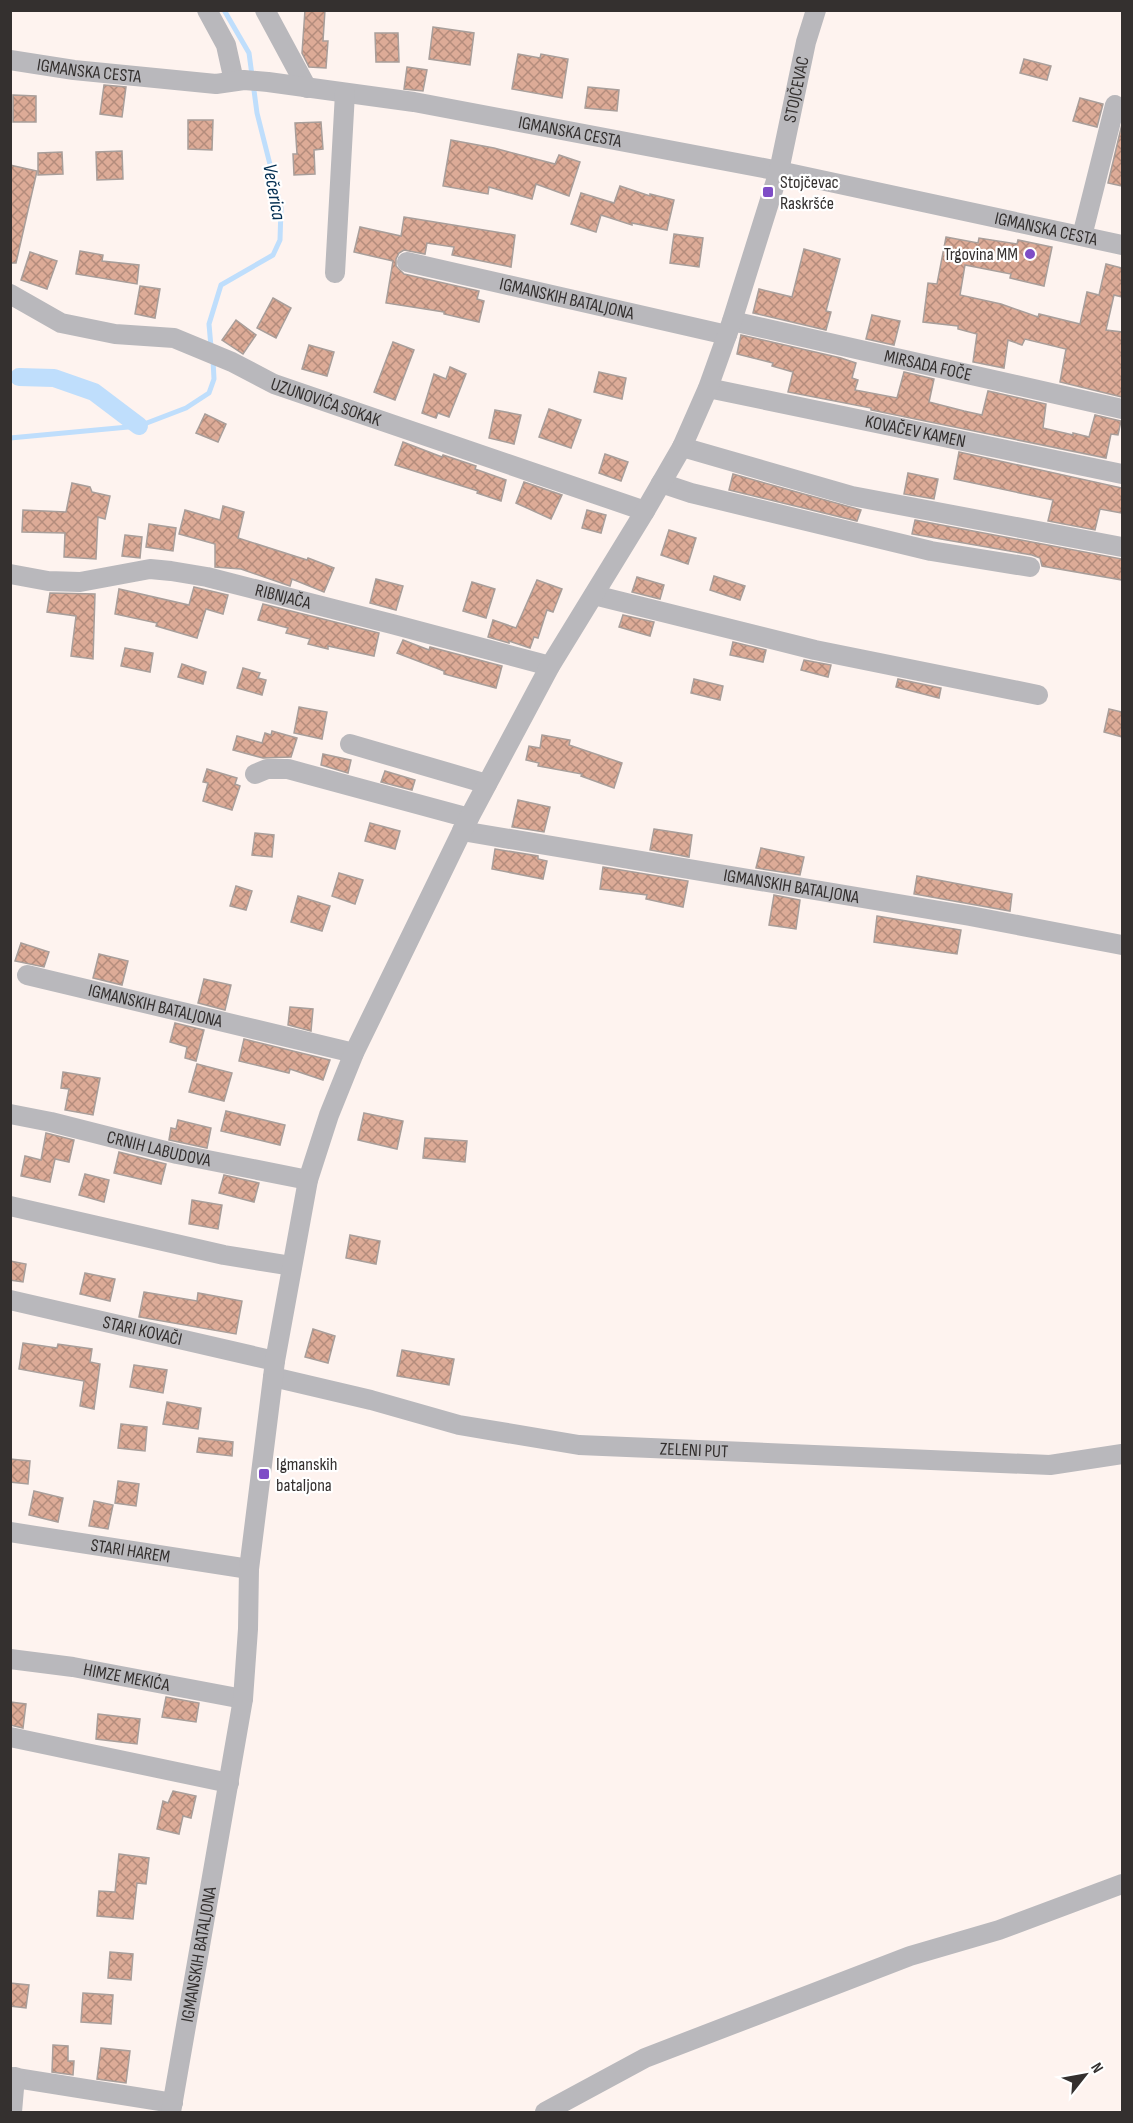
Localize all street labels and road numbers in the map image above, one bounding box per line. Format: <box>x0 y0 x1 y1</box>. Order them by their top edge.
street label: IGMANSKA CESTA <box>36 54 143 87</box>
street label: STOJČEVAC <box>779 54 813 124</box>
street label: IGMANSKA CESTA <box>517 111 624 152</box>
street label: IGMANSKA CESTA <box>993 207 1100 250</box>
street label: IGMANSKIH BATALJONA <box>498 273 636 324</box>
street label: MIRSADA FOČE <box>882 345 974 385</box>
street label: UZUNOVIĆA SOKAK <box>268 373 385 431</box>
street label: KOVAČEV KAMEN <box>863 410 968 452</box>
street label: RIBNJAČA <box>253 579 314 614</box>
street label: IGMANSKIH BATALJONA <box>722 864 861 908</box>
street label: IGMANSKIH BATALJONA <box>86 979 225 1032</box>
street label: CRNIH LABUDOVA <box>105 1126 213 1171</box>
street label: STARI KOVAČI <box>101 1311 184 1350</box>
street label: ZELENI PUT <box>659 1438 729 1462</box>
street label: STARI HAREM <box>89 1534 172 1567</box>
street label: HIMZE MEKIĆA <box>82 1659 172 1696</box>
street label: IGMANSKIH BATALJONA <box>176 1885 221 2024</box>

